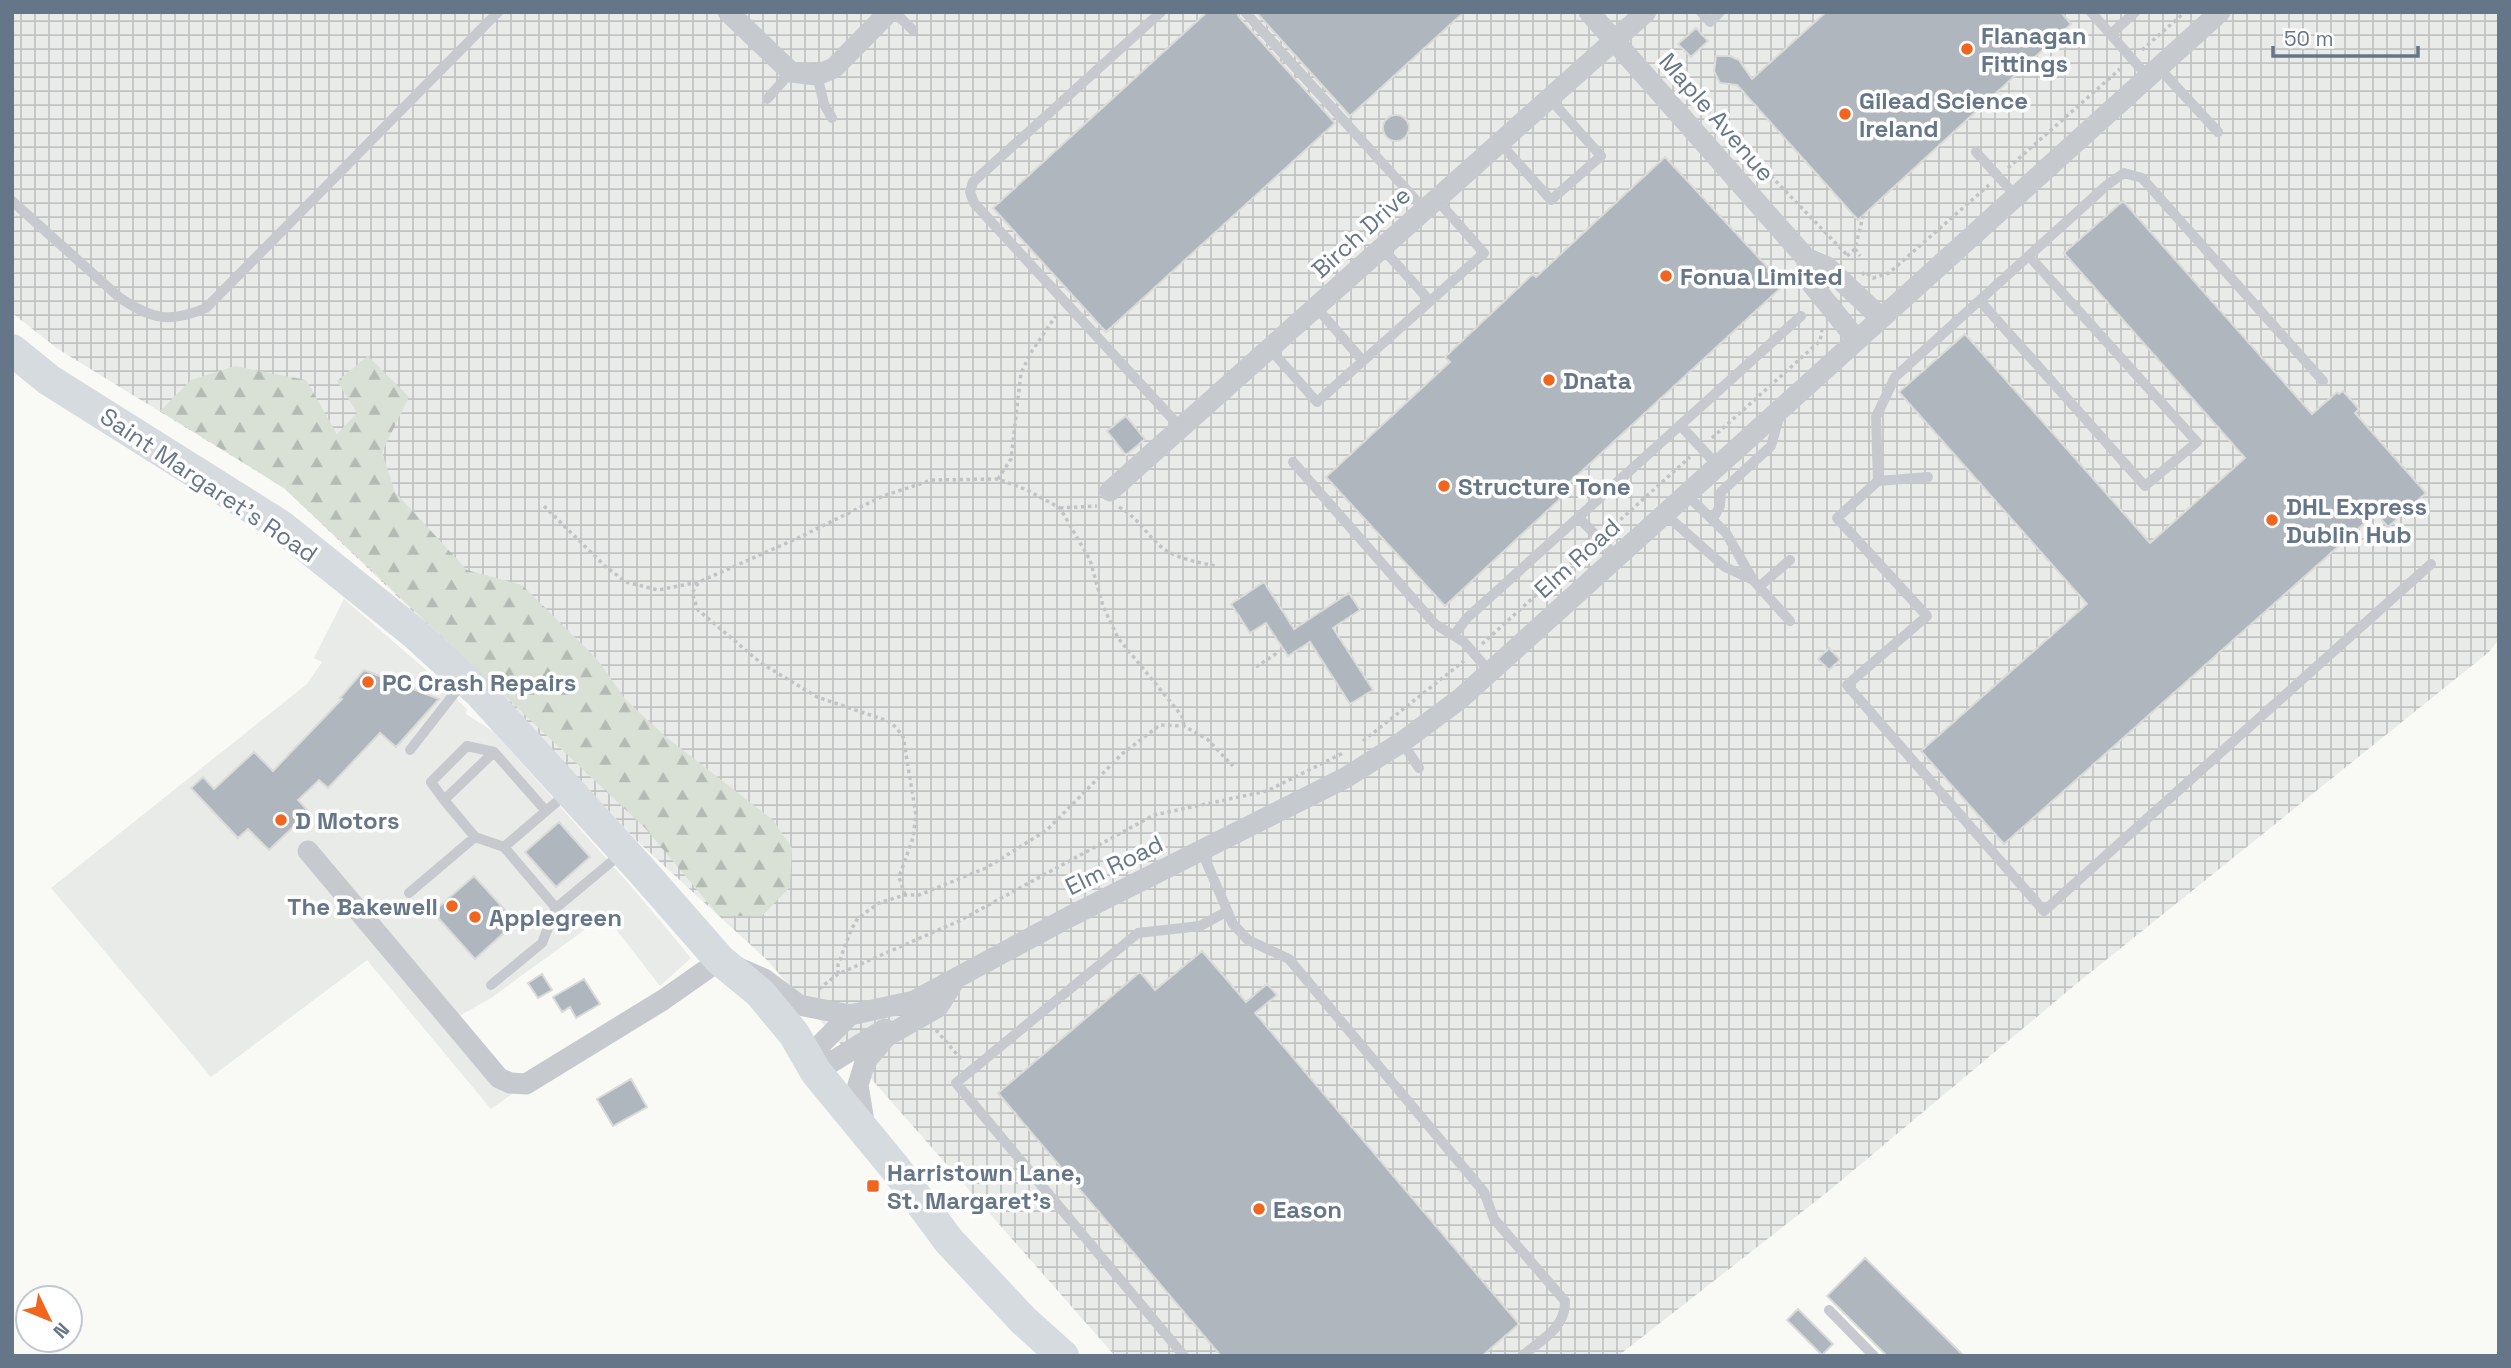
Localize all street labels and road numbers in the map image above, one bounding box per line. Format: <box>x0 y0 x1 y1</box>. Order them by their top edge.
street label: Maple Avenue <box>1653 46 1781 188</box>
street label: Birch Drive <box>1305 179 1417 285</box>
street label: Saint Margaret's Road <box>94 401 324 569</box>
street label: Elm Road <box>1528 511 1626 605</box>
street label: Elm Road <box>1060 828 1168 902</box>

